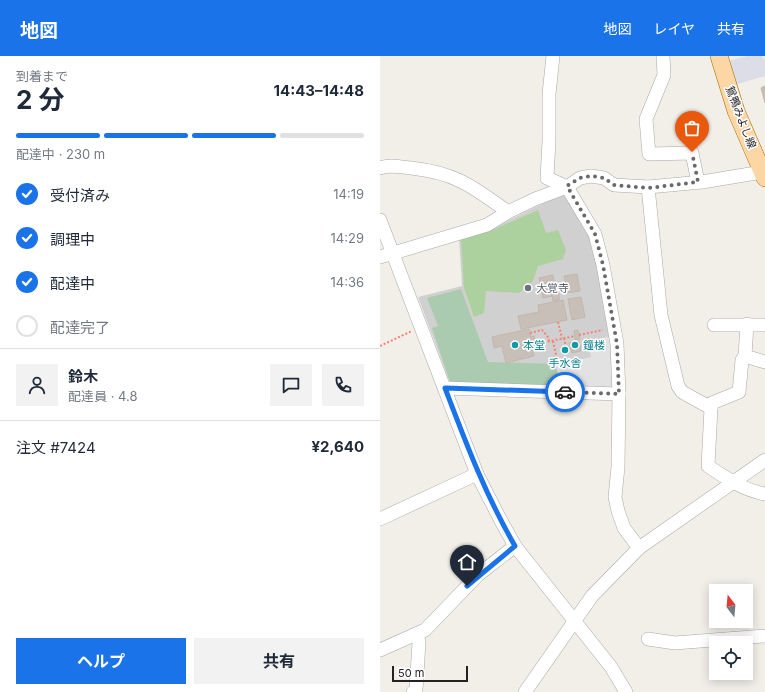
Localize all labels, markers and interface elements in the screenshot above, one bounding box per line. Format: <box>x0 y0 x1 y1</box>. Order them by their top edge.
text: 地図 <box>20 19 58 42</box>
text: 地図 <box>603 20 631 37</box>
text: レイヤ <box>653 20 695 37</box>
text: 共有 <box>717 20 745 37</box>
text: 到着まで <box>16 68 68 84</box>
text: 14:43–14:48 <box>274 81 364 100</box>
text: 2 分 <box>16 84 65 115</box>
street label: 鴛鴨みよし線 <box>723 84 759 150</box>
pin <box>675 111 709 152</box>
icon: bag <box>681 117 703 139</box>
text: 配達中 · 230 m <box>16 146 105 162</box>
icon: check <box>16 183 38 205</box>
text: 受付済み <box>50 186 110 205</box>
text: 14:19 <box>333 186 364 202</box>
icon: check <box>16 227 38 249</box>
text: 調理中 <box>50 230 95 249</box>
text: 14:29 <box>331 230 364 246</box>
icon: check <box>16 271 38 293</box>
text: 配達中 <box>50 274 95 293</box>
text: 14:36 <box>330 274 364 290</box>
place label: 大覚寺 <box>536 281 569 295</box>
marker: 大覚寺 <box>523 283 533 293</box>
text: 配達完了 <box>50 318 110 337</box>
place label: 本堂 <box>523 338 545 352</box>
place label: 鐘楼 <box>583 338 605 352</box>
marker: 本堂 <box>510 340 520 350</box>
marker: 鐘楼 <box>570 340 580 350</box>
marker: 手水舎 <box>560 345 570 355</box>
place label: 手水舎 <box>549 356 582 370</box>
button: person <box>16 364 58 406</box>
button: chat <box>270 364 312 406</box>
button: phone <box>322 364 364 406</box>
text: 鈴木 <box>68 367 98 386</box>
courier <box>545 372 585 412</box>
icon: car <box>554 381 576 403</box>
text: 配達員 · 4.8 <box>68 388 138 404</box>
text: ¥2,640 <box>311 437 364 456</box>
text: 注文 #7424 <box>16 438 96 457</box>
pin <box>450 545 484 586</box>
icon: home <box>456 551 478 573</box>
north arrow <box>709 584 753 628</box>
map controls <box>709 584 753 680</box>
button: locate <box>709 636 753 680</box>
button: ヘルプ <box>16 638 186 684</box>
button: 共有 <box>194 638 364 684</box>
scale bar <box>392 664 468 683</box>
text: 50 m <box>398 666 424 680</box>

